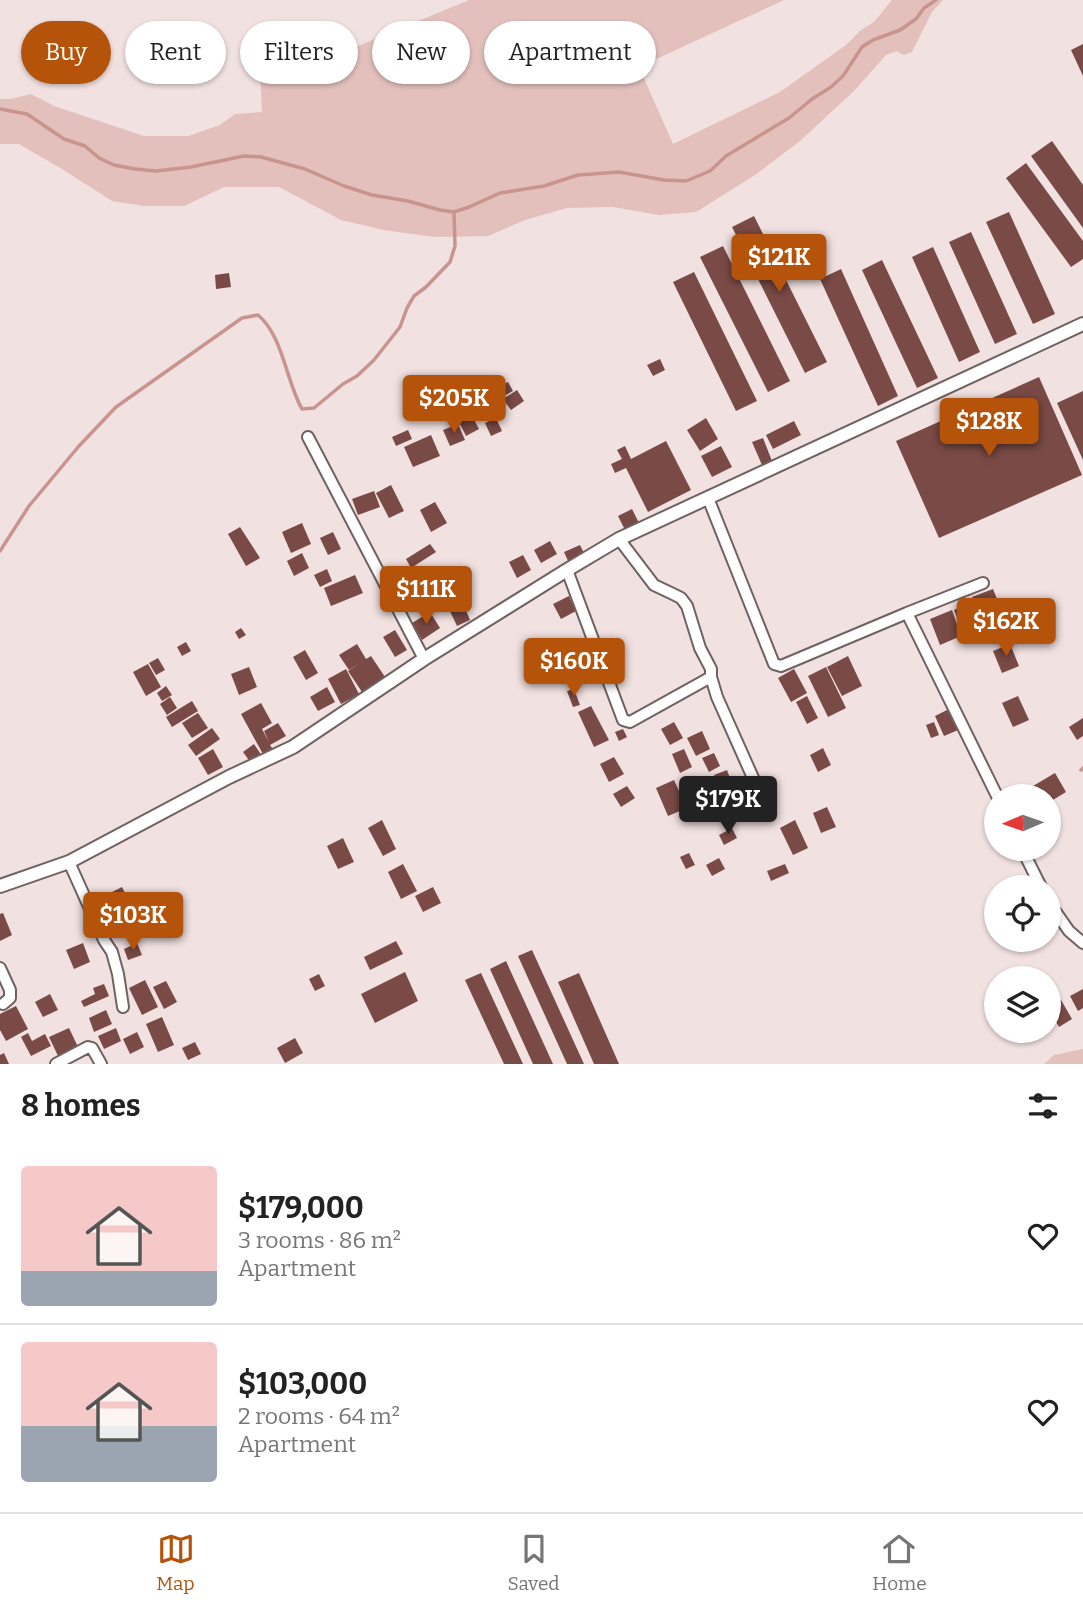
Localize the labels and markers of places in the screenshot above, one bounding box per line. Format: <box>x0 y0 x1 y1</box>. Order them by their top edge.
pin: $121K <box>730 234 828 294</box>
pin: $205K <box>405 376 503 435</box>
pin: $128K <box>940 398 1038 458</box>
pin: $111K <box>377 566 475 626</box>
pin: $162K <box>957 598 1055 658</box>
pin: $160K <box>525 638 623 698</box>
pin: $179K <box>679 776 777 836</box>
pin: $103K <box>84 892 182 952</box>

